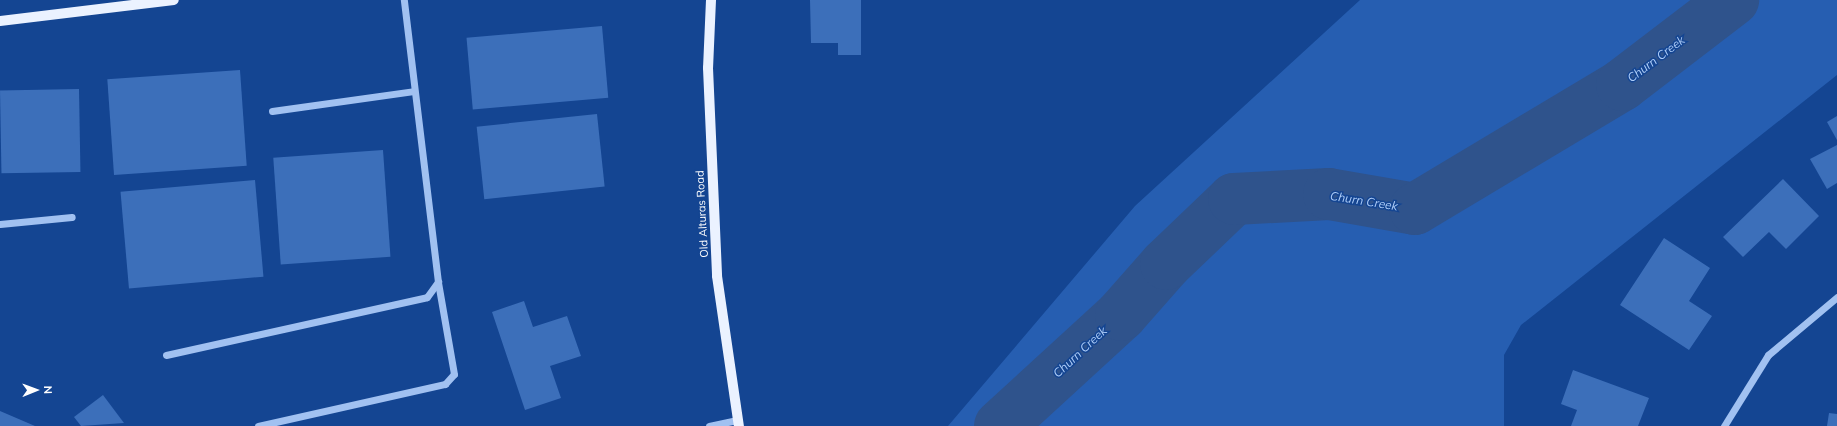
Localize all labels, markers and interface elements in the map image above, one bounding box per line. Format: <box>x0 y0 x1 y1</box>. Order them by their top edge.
water label: Churn Creek <box>1624 33 1688 85</box>
street label: Old Alturas Road <box>693 170 711 258</box>
water label: Churn Creek <box>1329 189 1399 213</box>
water label: Churn Creek <box>1050 323 1110 381</box>
north arrow <box>16 370 56 410</box>
text: N <box>41 386 55 394</box>

